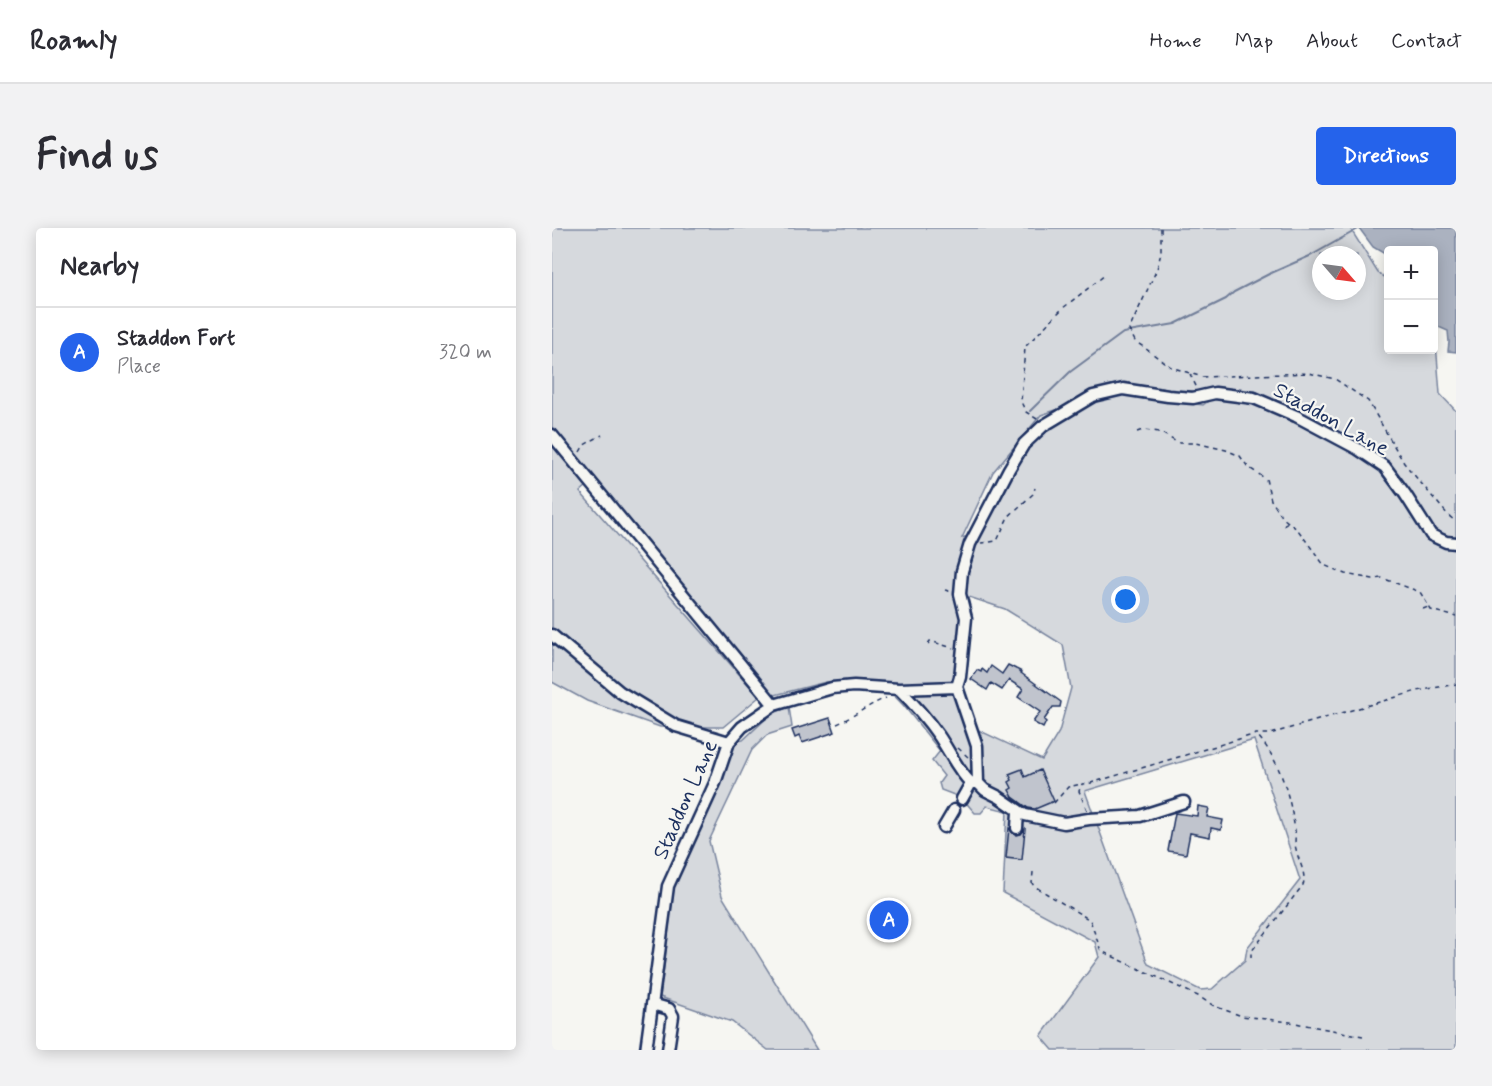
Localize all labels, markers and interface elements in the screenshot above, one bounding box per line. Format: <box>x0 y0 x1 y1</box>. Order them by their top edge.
text: Roamly <box>30 23 118 60</box>
text: Home <box>1150 27 1202 55</box>
text: Map <box>1235 27 1273 55</box>
text: About <box>1306 27 1358 55</box>
text: Contact <box>1391 27 1462 55</box>
button: Directions <box>1316 127 1456 185</box>
text: Find us <box>36 129 158 184</box>
north arrow <box>1312 246 1366 300</box>
map controls <box>1384 246 1438 354</box>
button: + <box>1384 246 1438 300</box>
text: Nearby <box>60 250 139 284</box>
button: − <box>1384 300 1438 354</box>
text: Staddon Fort <box>117 325 235 353</box>
text: A <box>73 339 86 366</box>
text: 320 m <box>439 339 492 366</box>
text: Place <box>117 353 161 380</box>
street label: Staddon Lane <box>1268 376 1394 463</box>
your location <box>1111 585 1140 614</box>
street label: Staddon Lane <box>647 735 725 864</box>
pin: A <box>870 898 908 942</box>

